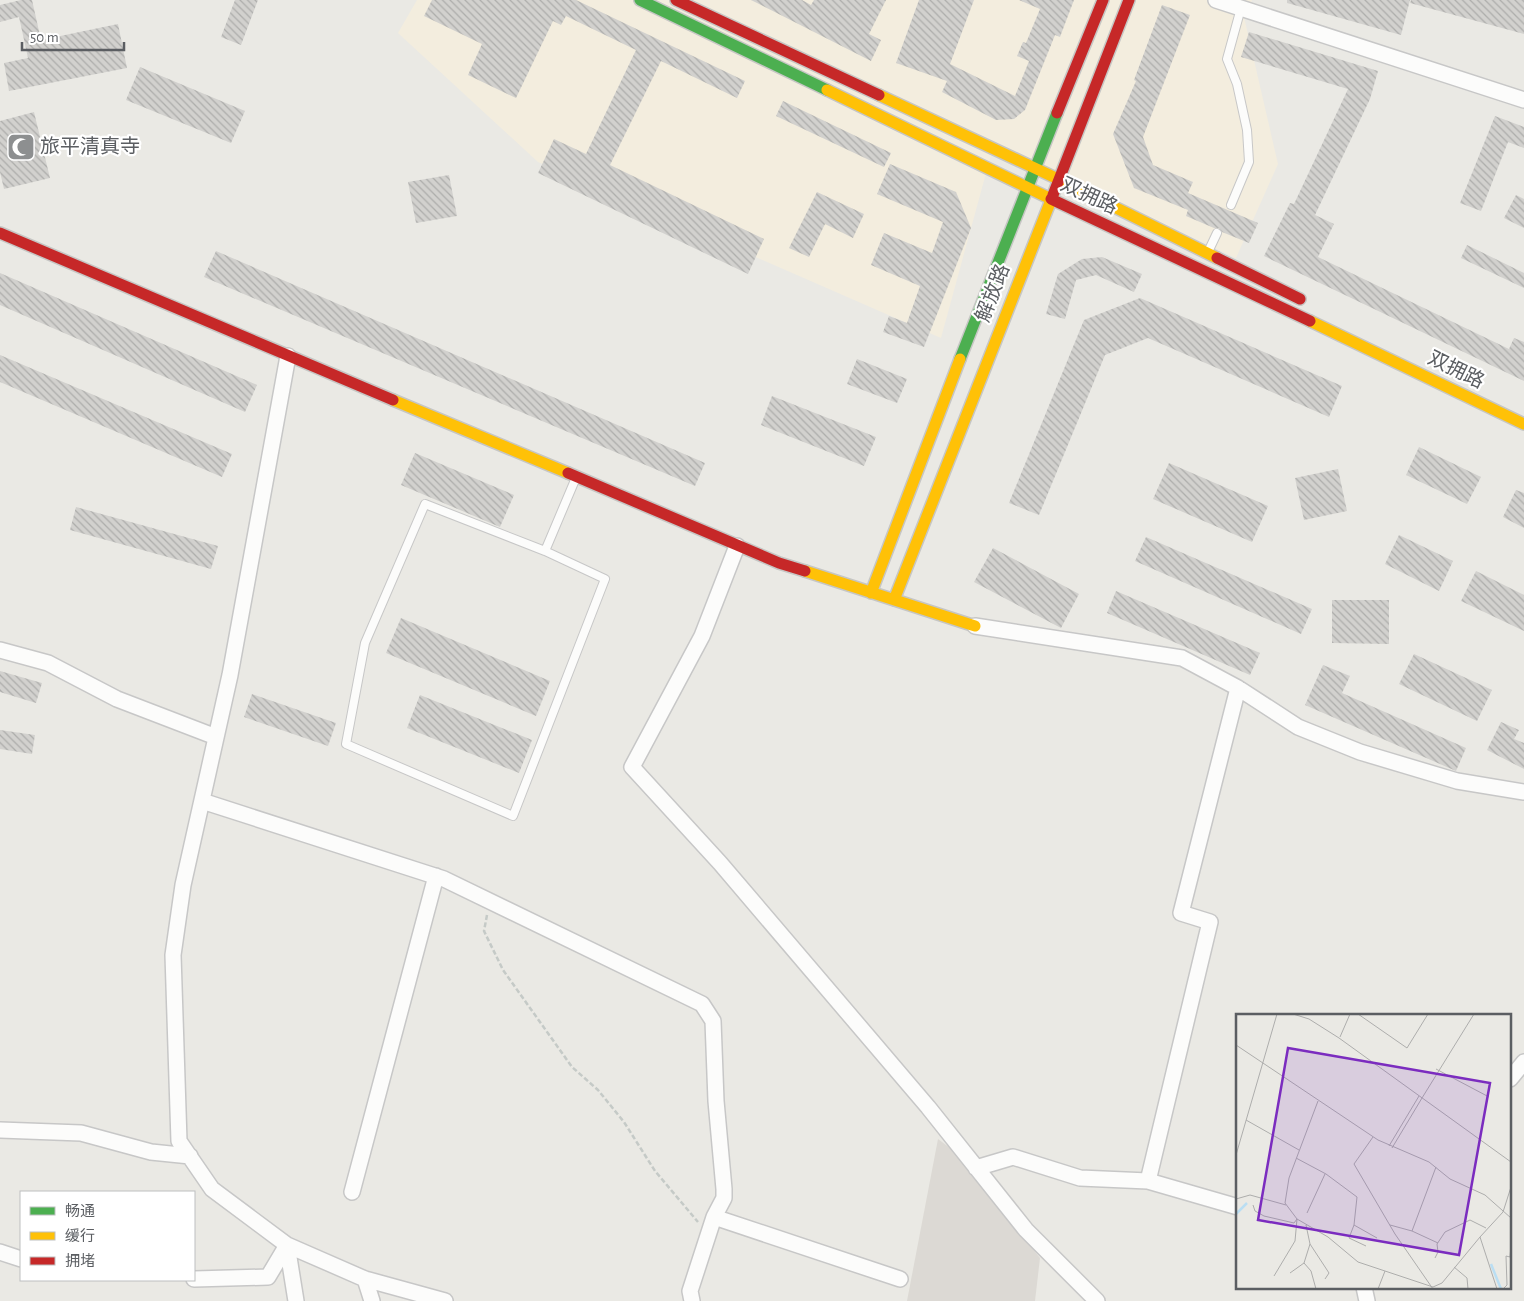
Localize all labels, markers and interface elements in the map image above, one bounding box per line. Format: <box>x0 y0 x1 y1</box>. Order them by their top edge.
scale bar <box>22 20 125 52</box>
text: 50 m <box>30 30 59 45</box>
mosque icon: 旅平清真寺 <box>6 132 36 162</box>
place label: 旅平清真寺 <box>40 136 140 157</box>
street label: 双拥路 <box>1058 173 1121 218</box>
street label: 解放路 <box>972 261 1013 325</box>
street label: 双拥路 <box>1425 347 1488 392</box>
inset map <box>1236 1014 1512 1288</box>
legend <box>20 1191 195 1281</box>
text: 畅通 <box>65 1203 95 1219</box>
text: 缓行 <box>65 1228 95 1244</box>
text: 拥堵 <box>65 1253 95 1269</box>

